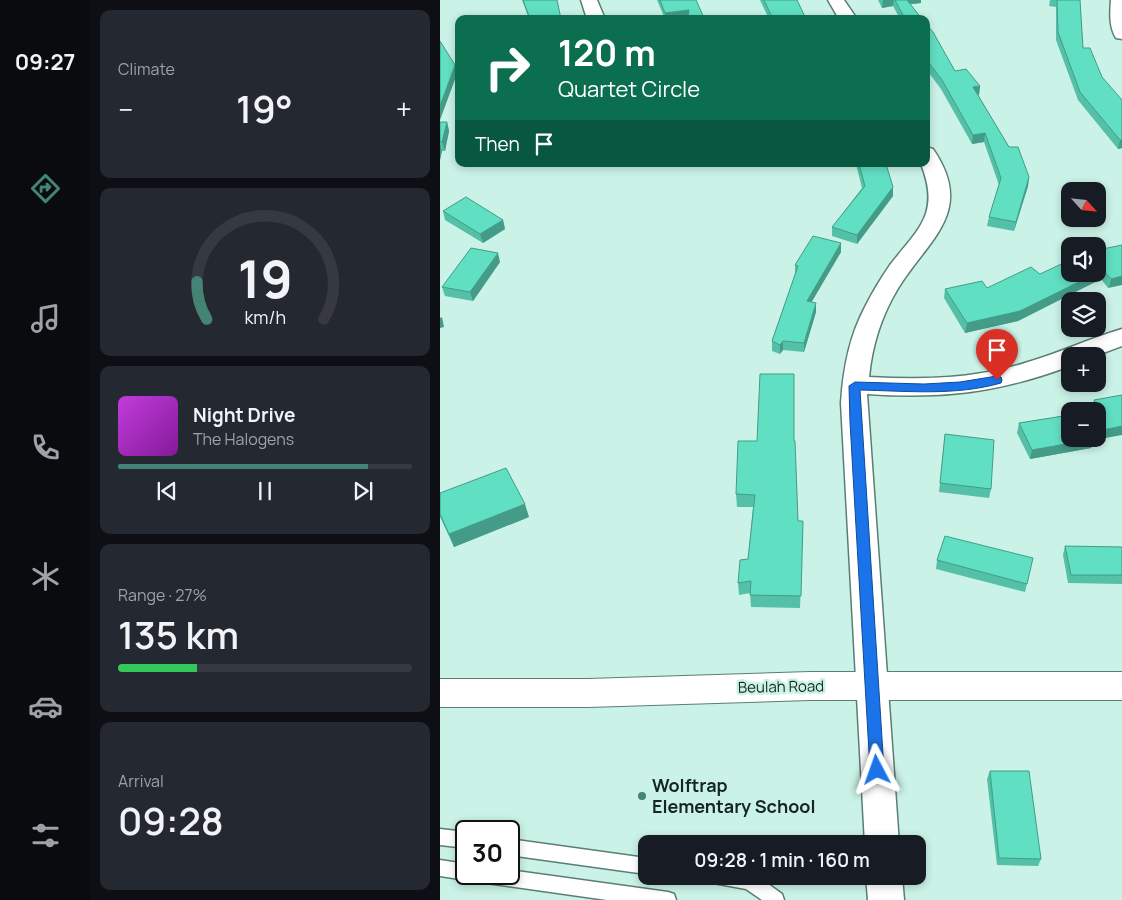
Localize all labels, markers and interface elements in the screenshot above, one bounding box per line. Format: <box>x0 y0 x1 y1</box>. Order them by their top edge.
text: 120 m <box>558 29 656 77</box>
icon: right <box>475 35 540 100</box>
text: 09:27 <box>15 47 75 77</box>
text: Climate <box>118 58 175 80</box>
text: Quartet Circle <box>558 74 700 104</box>
text: 19° <box>236 82 293 134</box>
text: − <box>118 90 133 128</box>
text: + <box>396 90 412 128</box>
icon: arrive <box>530 130 558 158</box>
text: Then <box>475 131 520 157</box>
icon: directions <box>28 171 63 206</box>
north arrow <box>1061 182 1106 228</box>
map controls <box>1061 182 1106 447</box>
button: sound <box>1061 237 1106 282</box>
text: 19 <box>237 243 293 314</box>
button: layers <box>1061 292 1106 337</box>
icon: music <box>28 301 63 336</box>
text: km/h <box>244 305 286 329</box>
pin <box>976 329 1018 380</box>
icon: arrive <box>983 336 1011 364</box>
button: + <box>1061 347 1106 392</box>
text: Night Drive <box>193 402 295 428</box>
button: − <box>1061 402 1106 447</box>
text: The Halogens <box>193 428 294 450</box>
icon: phone <box>28 430 63 465</box>
icon: previous <box>153 477 181 505</box>
icon: pause <box>251 477 279 505</box>
icon: next <box>349 477 377 505</box>
icon: climate <box>28 559 63 594</box>
text: Range · 27% <box>118 584 207 606</box>
text: 135 km <box>118 608 239 660</box>
street label: Beulah Road <box>738 675 824 698</box>
icon: car <box>28 689 63 724</box>
position arrow <box>850 743 902 795</box>
text: Arrival <box>118 770 164 792</box>
place label: Wolftrap Elementary School <box>652 773 815 818</box>
marker: Wolftrap Elementary School <box>636 790 648 802</box>
text: 09:28 <box>118 794 224 846</box>
icon: filters <box>28 818 63 853</box>
speed limit sign: 30 <box>455 820 520 885</box>
text: 09:28 · 1 min · 160 m <box>694 847 870 873</box>

